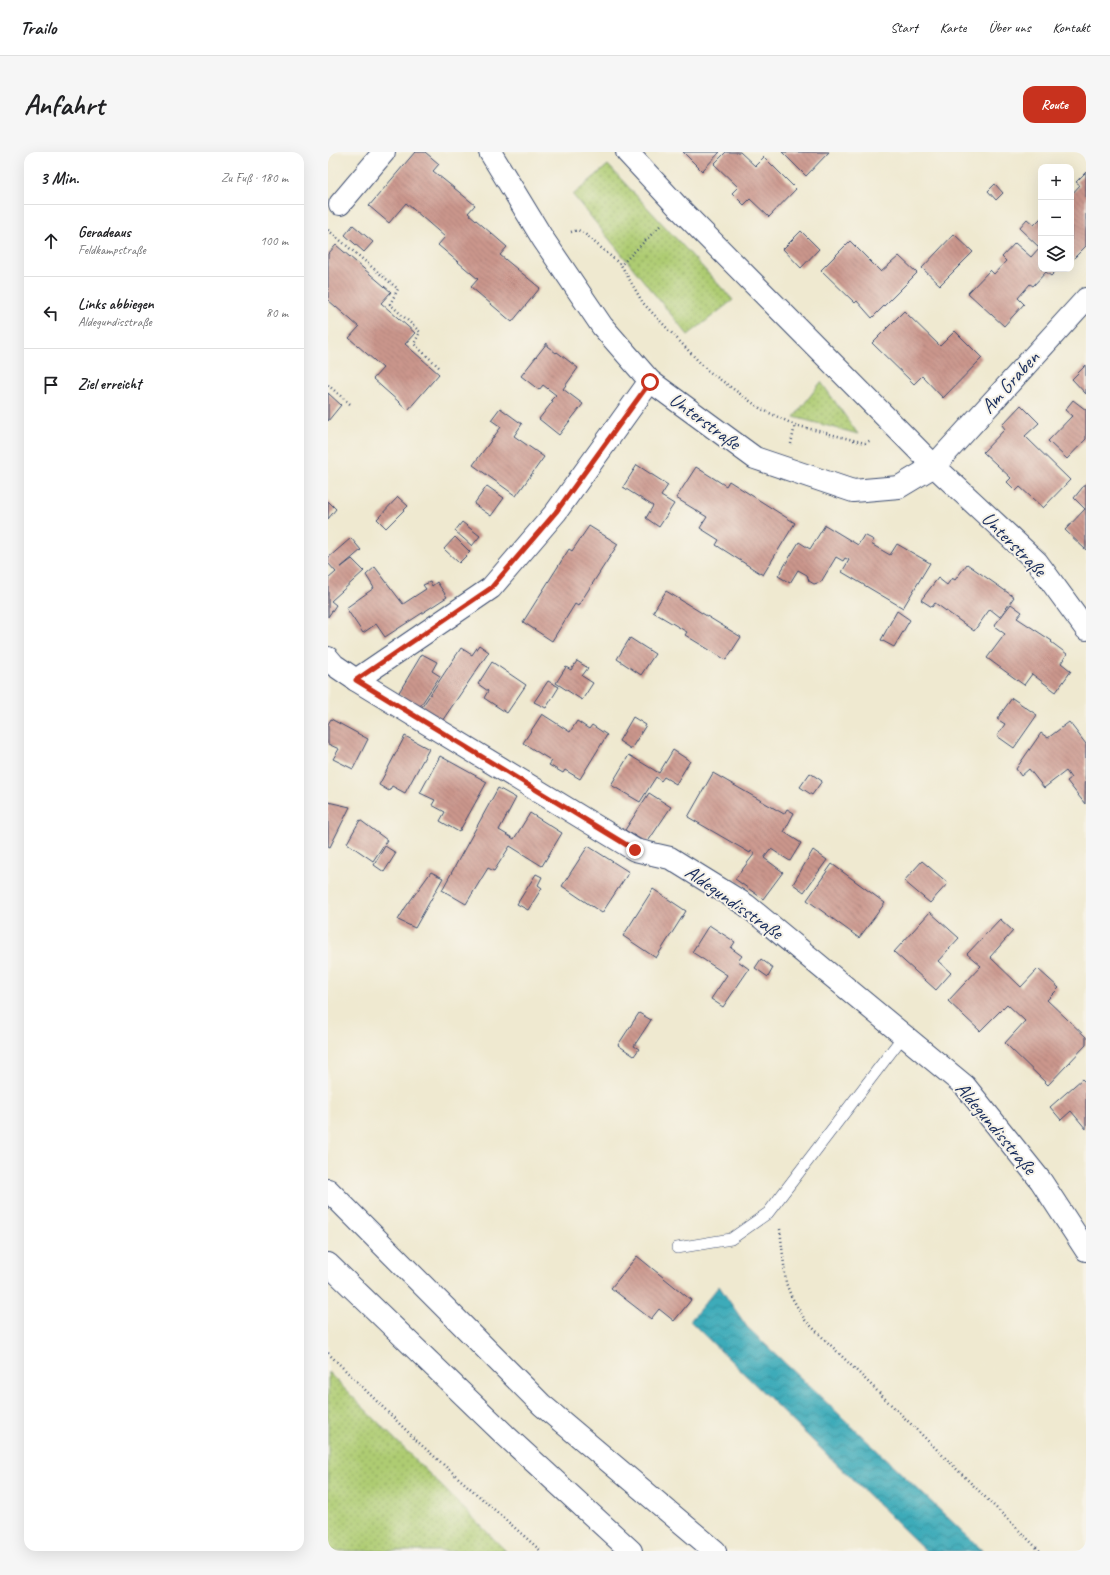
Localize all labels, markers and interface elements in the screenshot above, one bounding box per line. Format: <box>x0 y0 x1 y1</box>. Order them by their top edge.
text: Trailo <box>20 16 56 40</box>
text: Start <box>890 19 918 36</box>
text: Karte <box>940 19 966 36</box>
text: Über uns <box>988 19 1030 36</box>
text: Kontakt <box>1052 19 1090 36</box>
button: Route <box>1023 86 1086 123</box>
text: Anfahrt <box>24 87 104 122</box>
map controls <box>1038 164 1074 272</box>
button: + <box>1038 164 1074 200</box>
text: 3 Min. <box>40 168 79 189</box>
text: Zu Fuß · 180 m <box>221 170 288 186</box>
button: − <box>1038 200 1074 236</box>
text: Geradeaus <box>78 223 131 242</box>
icon: ahead <box>40 230 62 252</box>
text: 100 m <box>260 233 288 249</box>
button: layers <box>1038 236 1074 272</box>
text: Feldkampstraße <box>78 242 146 258</box>
text: Links abbiegen <box>78 295 154 314</box>
icon: left <box>40 302 62 324</box>
text: 80 m <box>266 305 288 321</box>
text: Aldegundisstraße <box>78 314 152 330</box>
street label: Am Graben <box>975 345 1045 419</box>
route start <box>641 373 659 391</box>
icon: arrive <box>40 374 62 396</box>
text: Ziel erreicht <box>78 375 141 394</box>
street label: Unterstraße <box>664 387 747 456</box>
street label: Unterstraße <box>976 506 1053 583</box>
route end <box>626 841 644 859</box>
street label: Aldegundisstraße <box>680 859 789 946</box>
street label: Aldegundisstraße <box>950 1076 1043 1181</box>

